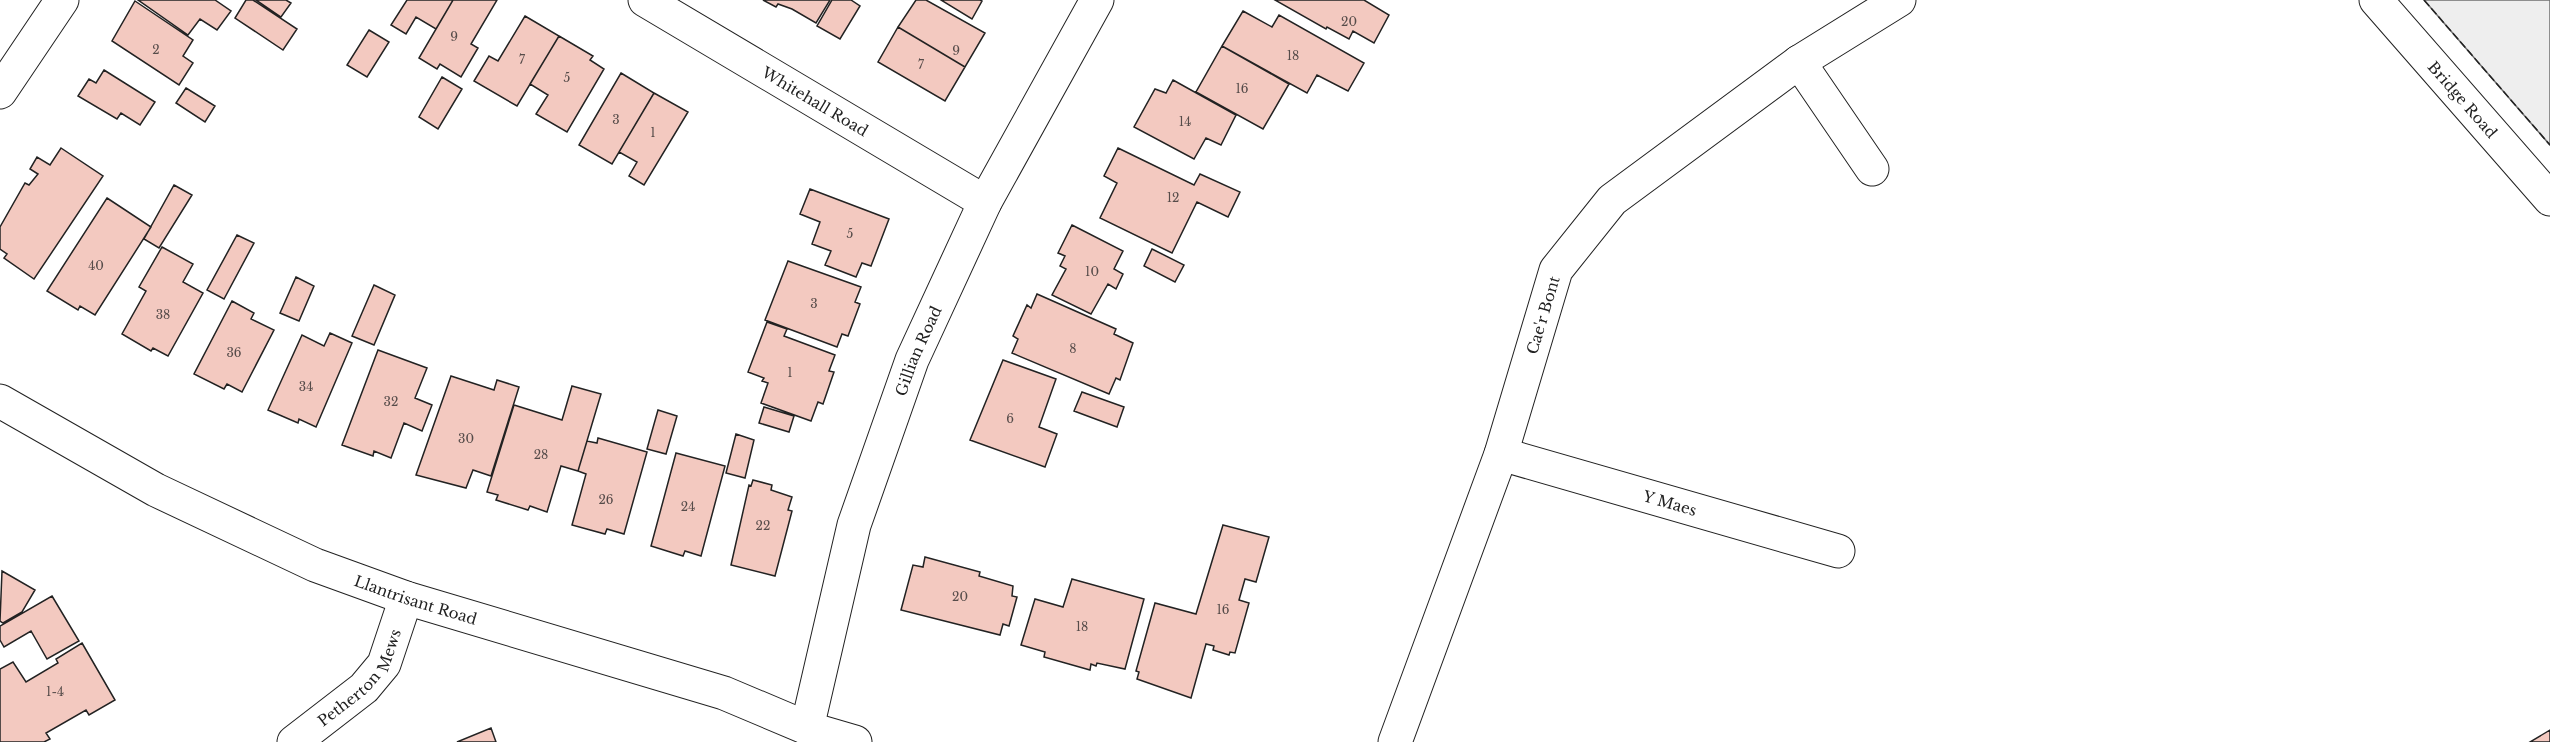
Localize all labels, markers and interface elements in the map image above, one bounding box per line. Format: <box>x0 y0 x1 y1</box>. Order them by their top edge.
house number: 20 <box>1341 14 1357 29</box>
house number: 9 <box>450 29 458 44</box>
house number: 2 <box>152 42 160 57</box>
house number: 9 <box>952 43 960 58</box>
house number: 18 <box>1287 48 1299 63</box>
house number: 7 <box>519 52 526 67</box>
house number: 7 <box>918 57 925 72</box>
street label: Bridge Road <box>2424 57 2502 142</box>
street label: Whitehall Road <box>758 62 872 140</box>
house number: 5 <box>564 70 571 85</box>
house number: 16 <box>1235 81 1249 96</box>
house number: 3 <box>612 112 620 127</box>
house number: 14 <box>1179 114 1191 129</box>
house number: 1 <box>650 125 656 140</box>
house number: 12 <box>1167 190 1179 205</box>
house number: 5 <box>847 226 854 241</box>
house number: 40 <box>88 258 104 273</box>
house number: 10 <box>1085 264 1099 279</box>
street label: Cae'r Bont <box>1522 273 1563 356</box>
house number: 3 <box>810 296 818 311</box>
street label: Gillian Road <box>891 303 945 398</box>
house number: 38 <box>156 307 170 322</box>
house number: 8 <box>1069 341 1077 356</box>
house number: 36 <box>226 345 242 360</box>
house number: 1 <box>787 365 793 380</box>
house number: 34 <box>299 379 313 394</box>
house number: 32 <box>384 394 398 409</box>
house number: 6 <box>1006 411 1014 426</box>
house number: 30 <box>458 431 474 446</box>
house number: 28 <box>534 447 548 462</box>
street label: Y Maes <box>1640 486 1699 519</box>
house number: 26 <box>598 492 614 507</box>
house number: 24 <box>681 499 695 514</box>
house number: 22 <box>756 518 770 533</box>
street label: Llantrisant Road <box>352 571 479 628</box>
house number: 20 <box>952 589 968 604</box>
house number: 16 <box>1216 602 1230 617</box>
house number: 18 <box>1076 619 1088 634</box>
street label: Petherton Mews <box>313 626 405 730</box>
house number: 1-4 <box>46 684 64 699</box>

